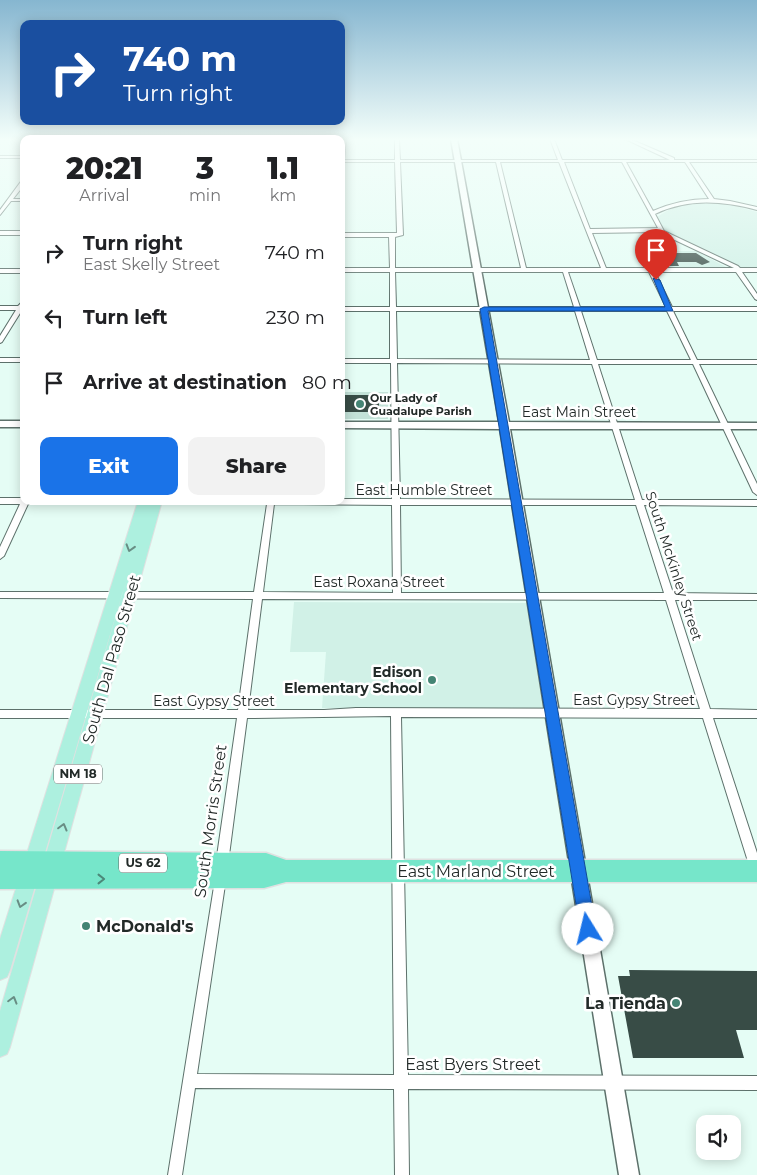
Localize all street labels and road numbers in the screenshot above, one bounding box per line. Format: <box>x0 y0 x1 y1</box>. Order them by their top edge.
street label: East Main Street <box>522 403 637 421</box>
street label: East Humble Street <box>355 481 493 499</box>
street label: South McKinley Street <box>641 489 707 643</box>
street label: South Dal Paso Street <box>78 572 145 746</box>
street label: East Roxana Street <box>313 573 445 591</box>
street label: East Gypsy Street <box>573 691 695 709</box>
street label: East Gypsy Street <box>153 692 275 710</box>
street label: South Morris Street <box>190 743 231 899</box>
road number: NM 18 <box>54 764 102 784</box>
road number: US 62 <box>119 854 167 872</box>
street label: East Marland Street <box>397 862 555 881</box>
street label: East Byers Street <box>405 1055 541 1074</box>

